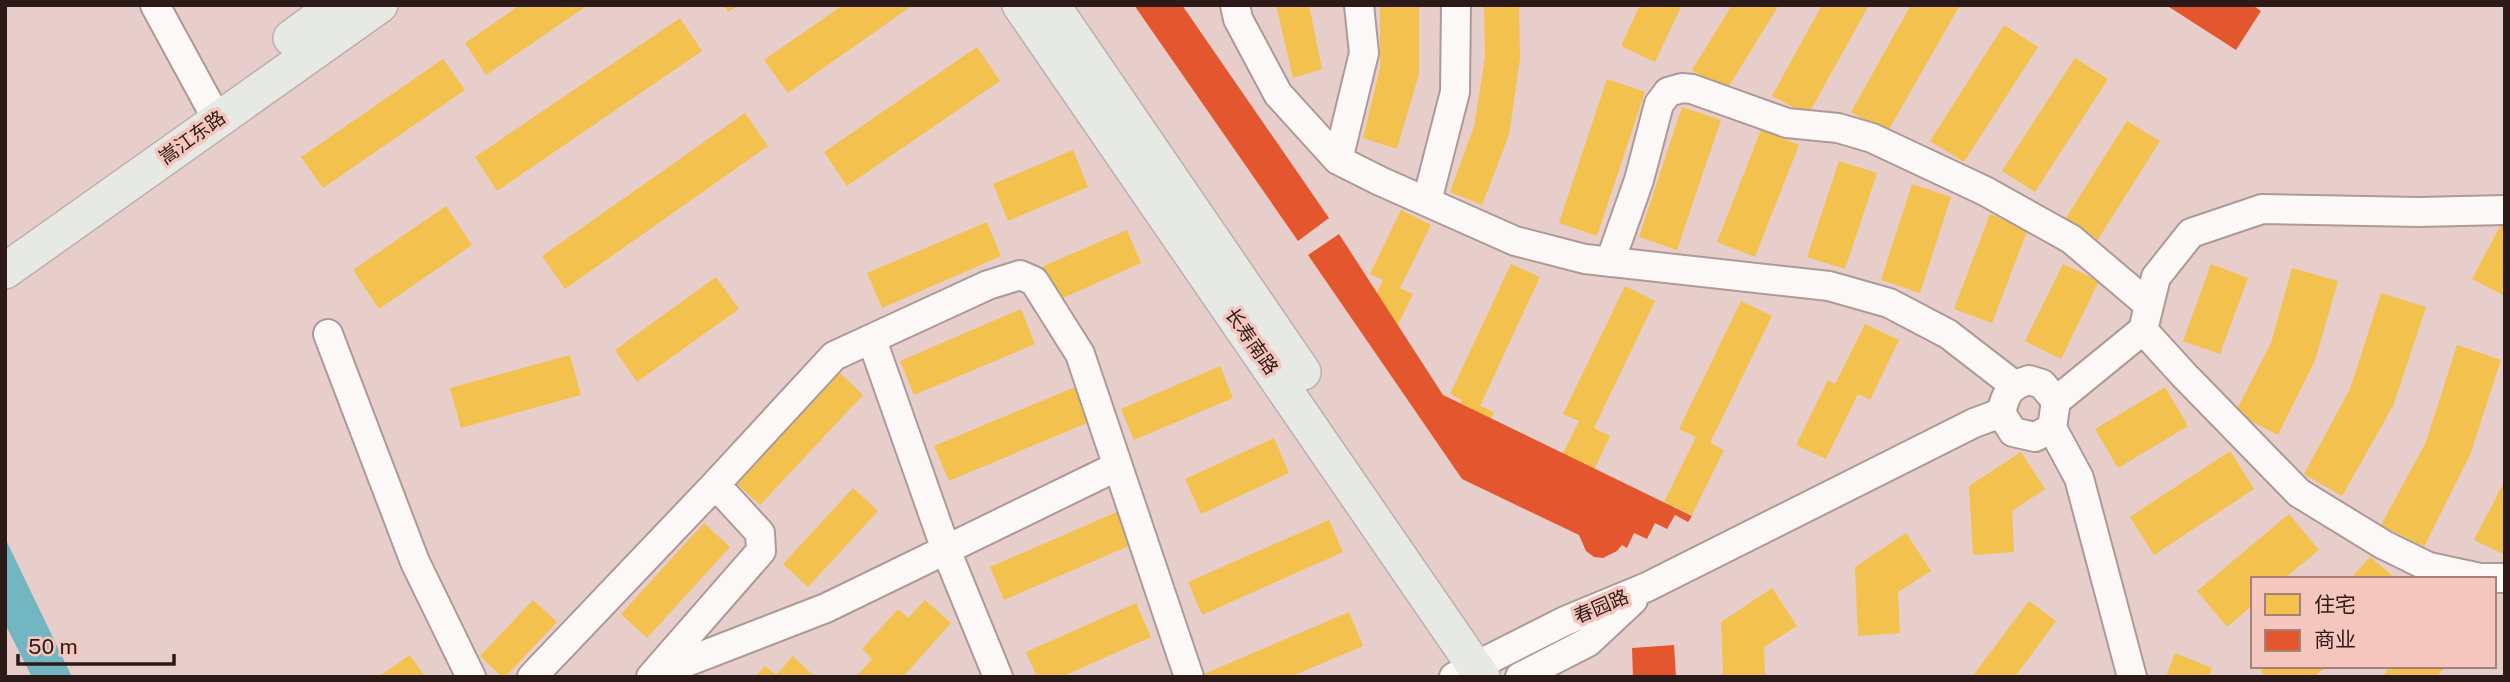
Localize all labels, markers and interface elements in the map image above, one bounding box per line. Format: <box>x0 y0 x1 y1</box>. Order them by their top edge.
street label: 嵩江东路 <box>155 106 229 168</box>
street label: 长寿南路 <box>1221 304 1283 378</box>
legend <box>2251 577 2496 668</box>
street label: 春园路 <box>1570 585 1632 627</box>
text: 住宅 <box>2314 592 2356 617</box>
scale bar <box>18 622 173 666</box>
text: 商业 <box>2314 627 2356 652</box>
text: 50 m <box>28 634 78 659</box>

